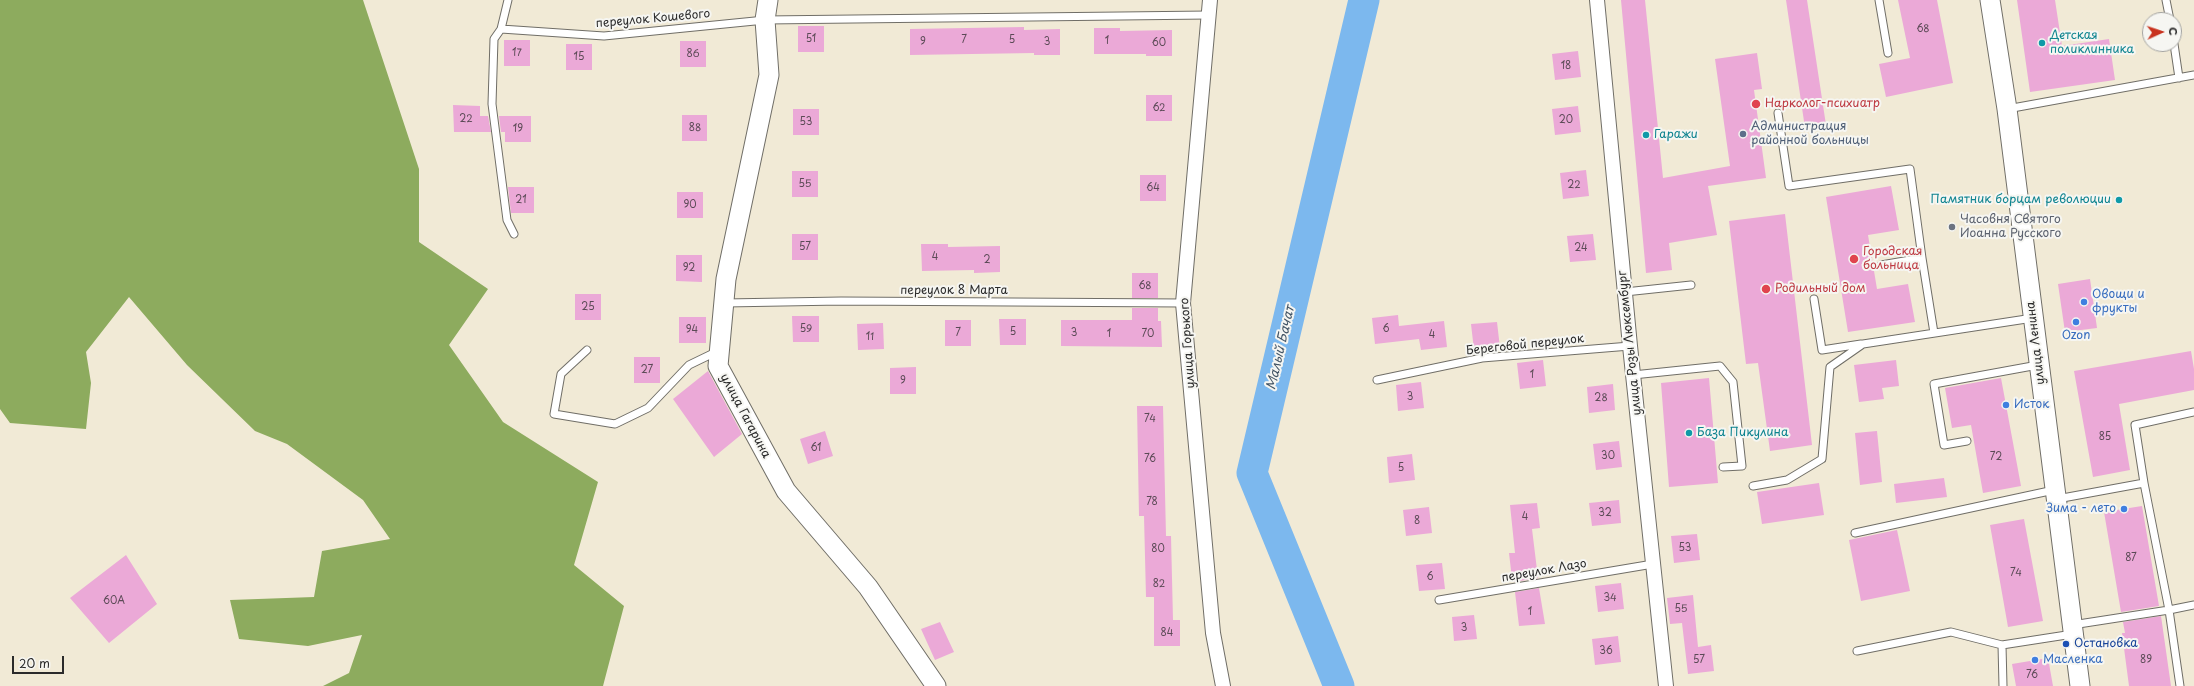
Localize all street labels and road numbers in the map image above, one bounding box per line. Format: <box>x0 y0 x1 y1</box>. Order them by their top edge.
street label: переулок Кошевого <box>595 7 711 31</box>
street label: улица Розы Люксембург <box>1615 270 1645 416</box>
street label: переулок 8 Марта <box>900 284 1008 298</box>
street label: улица Горького <box>1178 297 1198 389</box>
street label: улица Ленина <box>2024 300 2048 386</box>
street label: Береговой переулок <box>1465 332 1585 358</box>
street label: улица Гагарина <box>717 371 773 461</box>
street label: переулок Лазо <box>1500 556 1588 586</box>

